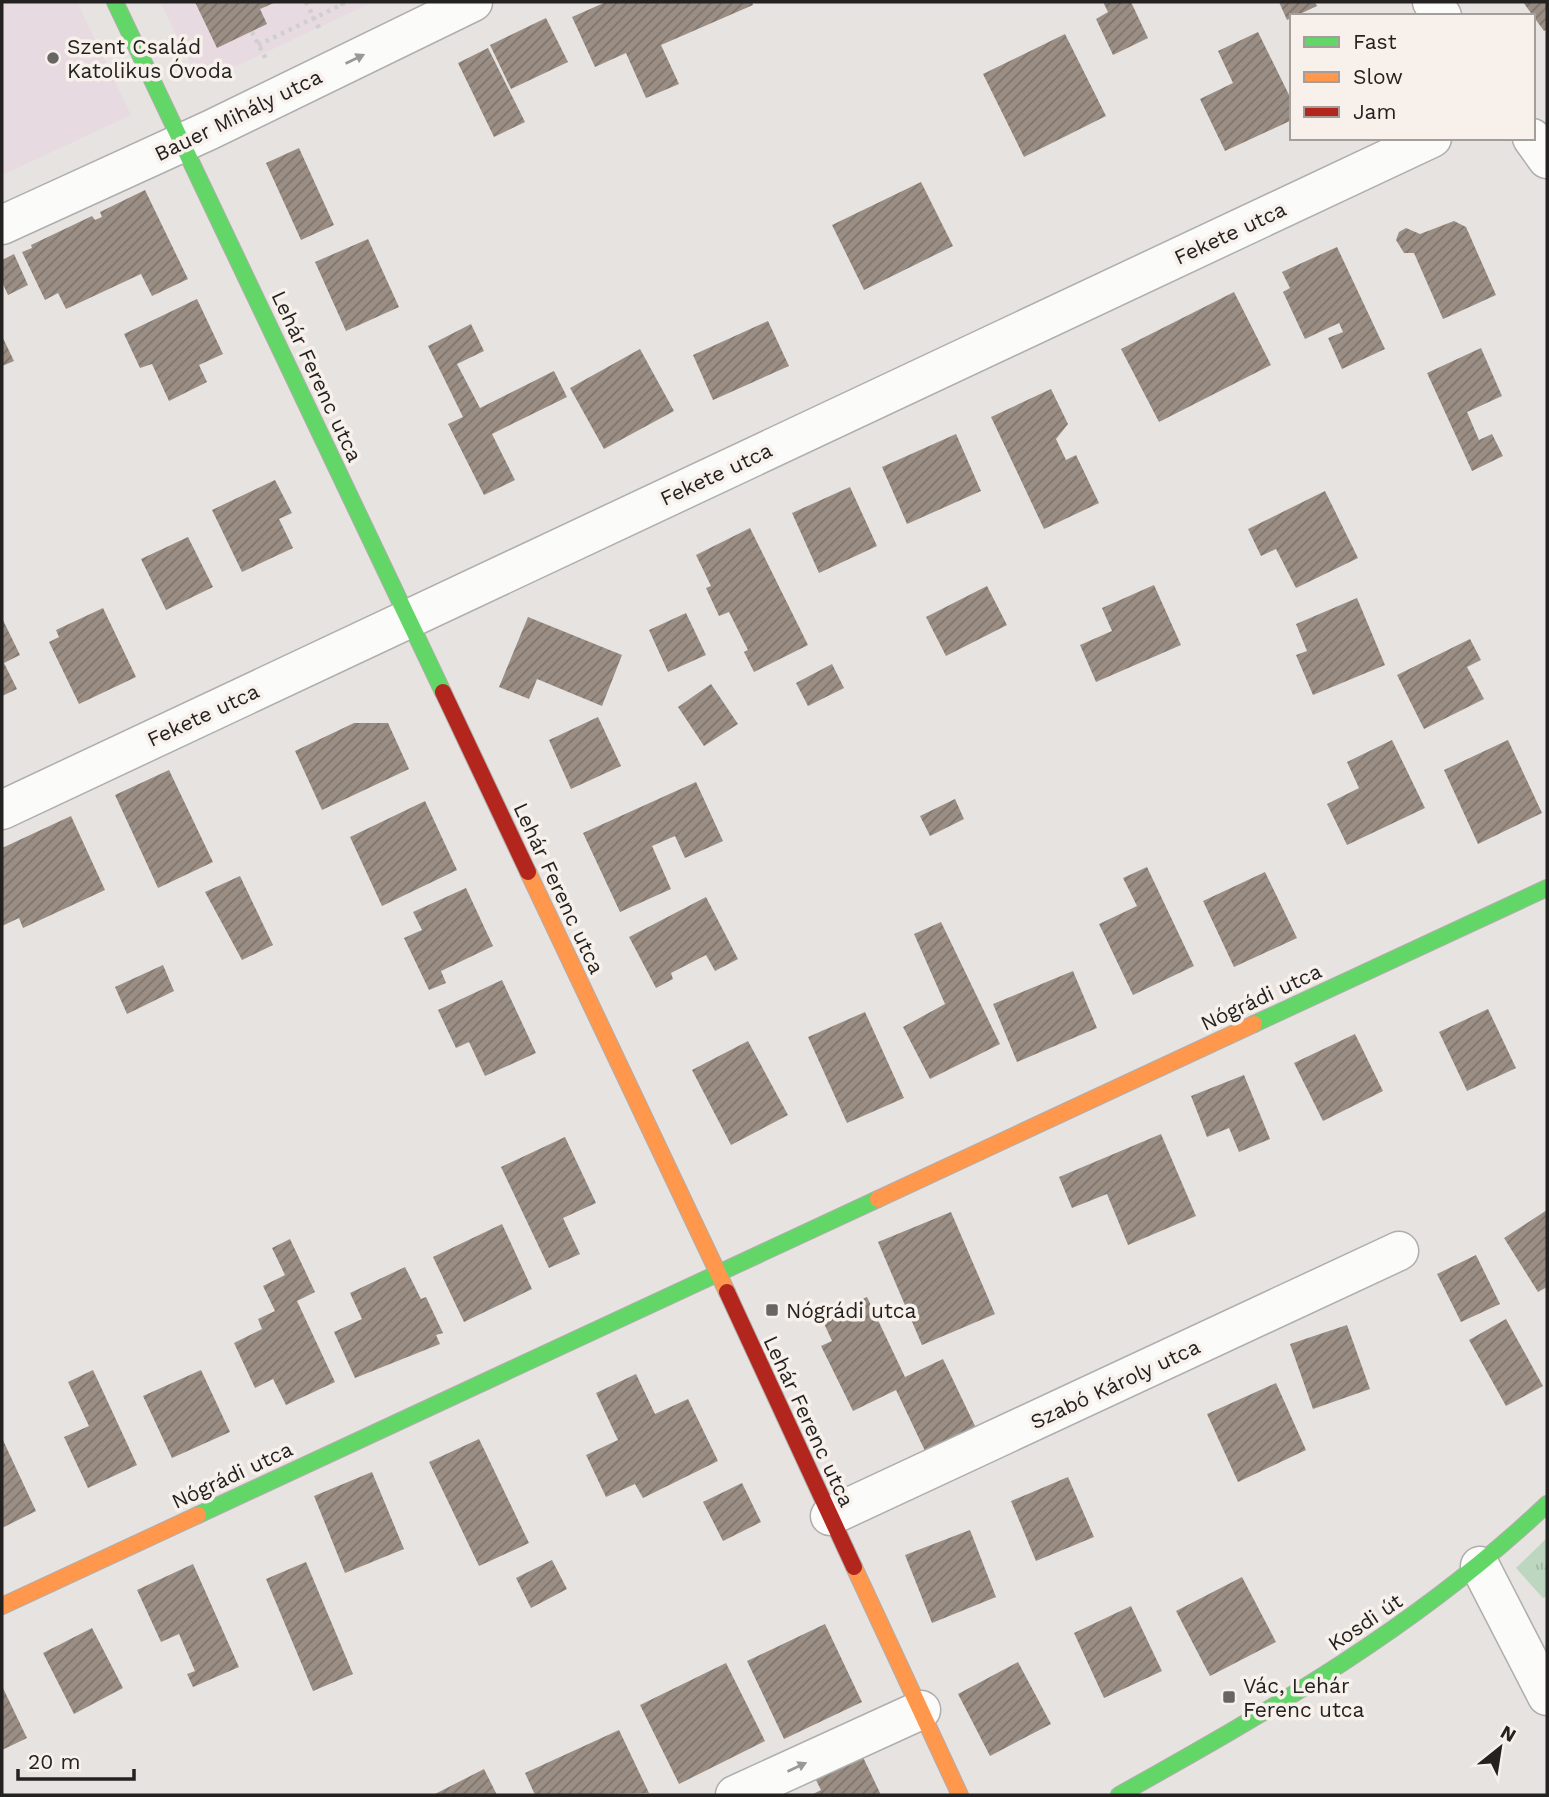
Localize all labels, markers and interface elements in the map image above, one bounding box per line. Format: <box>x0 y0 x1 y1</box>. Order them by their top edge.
legend <box>1290 14 1535 140</box>
text: Fast <box>1353 29 1397 54</box>
place label: Szent Család Katolikus Óvoda <box>67 34 233 83</box>
marker: Szent Család Katolikus Óvoda <box>45 50 61 66</box>
one-way arrow <box>345 54 365 65</box>
street label: Bauer Mihály utca <box>150 64 326 166</box>
text: Slow <box>1353 64 1403 89</box>
text: Jam <box>1353 99 1396 124</box>
street label: Fekete utca <box>1170 196 1290 270</box>
street label: Lehár Ferenc utca <box>266 286 368 466</box>
street label: Fekete utca <box>656 437 776 511</box>
street label: Fekete utca <box>143 678 263 752</box>
street label: Lehár Ferenc utca <box>508 798 610 978</box>
street label: Nógrádi utca <box>1197 958 1326 1036</box>
place label: Nógrádi utca <box>786 1298 917 1323</box>
marker: Nógrádi utca <box>764 1302 780 1318</box>
street label: Lehár Ferenc utca <box>758 1331 860 1511</box>
street label: Szabó Károly utca <box>1026 1334 1204 1434</box>
street label: Nógrádi utca <box>168 1436 297 1514</box>
street label: Kosdi út <box>1323 1588 1407 1656</box>
place label: Vác, Lehár Ferenc utca <box>1243 1673 1365 1722</box>
marker: Vác, Lehár Ferenc utca <box>1221 1689 1237 1705</box>
north arrow <box>1465 1713 1535 1783</box>
text: N <box>1496 1720 1520 1747</box>
scale bar <box>18 1738 133 1782</box>
text: 20 m <box>28 1749 80 1774</box>
one-way arrow <box>787 1761 807 1773</box>

